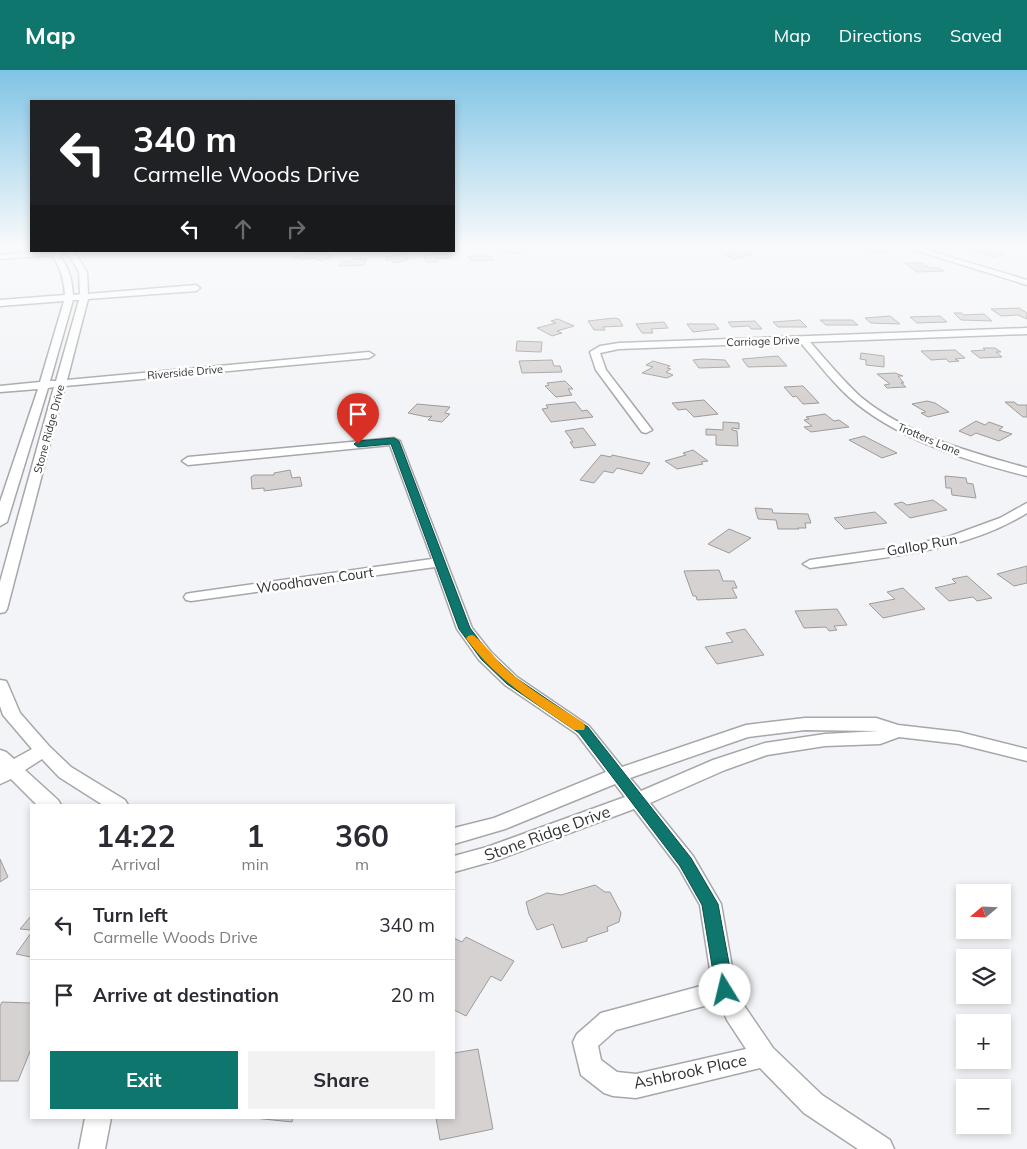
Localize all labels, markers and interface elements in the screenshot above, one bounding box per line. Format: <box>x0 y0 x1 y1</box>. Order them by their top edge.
text: Map <box>25 20 76 50</box>
text: Map <box>774 24 811 47</box>
text: Directions <box>839 24 922 47</box>
text: Saved <box>950 24 1002 47</box>
text: 340 m <box>133 117 237 161</box>
icon: left <box>50 120 115 185</box>
text: Carmelle Woods Drive <box>133 160 360 188</box>
icon: left <box>176 215 204 243</box>
icon: ahead <box>229 215 257 243</box>
icon: right <box>282 215 310 243</box>
street label: Carriage Drive <box>726 333 800 349</box>
street label: Riverside Drive <box>147 362 223 382</box>
street label: Stone Ridge Drive <box>30 383 68 475</box>
pin <box>337 393 379 444</box>
icon: arrive <box>344 400 372 428</box>
street label: Trotters Lane <box>896 420 962 458</box>
street label: Gallop Run <box>885 530 959 560</box>
street label: Woodhaven Court <box>255 563 375 597</box>
street label: Stone Ridge Drive <box>481 801 613 865</box>
text: 14:22 <box>96 817 176 855</box>
text: 1 <box>246 817 264 855</box>
text: 360 <box>335 817 389 855</box>
text: Arrival <box>111 854 160 874</box>
text: min <box>242 854 269 874</box>
text: m <box>355 854 369 874</box>
north arrow <box>956 884 1011 939</box>
map controls <box>956 884 1011 1134</box>
text: Turn left <box>93 903 168 927</box>
icon: left <box>50 911 78 939</box>
text: 340 m <box>379 913 435 937</box>
text: Carmelle Woods Drive <box>93 927 258 947</box>
button: layers <box>956 949 1011 1004</box>
position arrow <box>698 963 750 1015</box>
icon: arrive <box>50 981 78 1009</box>
text: Arrive at destination <box>93 983 279 1007</box>
text: 20 m <box>391 983 435 1007</box>
button: + <box>956 1014 1011 1069</box>
street label: Ashbrook Place <box>632 1049 748 1093</box>
button: Exit <box>50 1051 238 1109</box>
button: Share <box>248 1051 435 1109</box>
button: − <box>956 1079 1011 1134</box>

